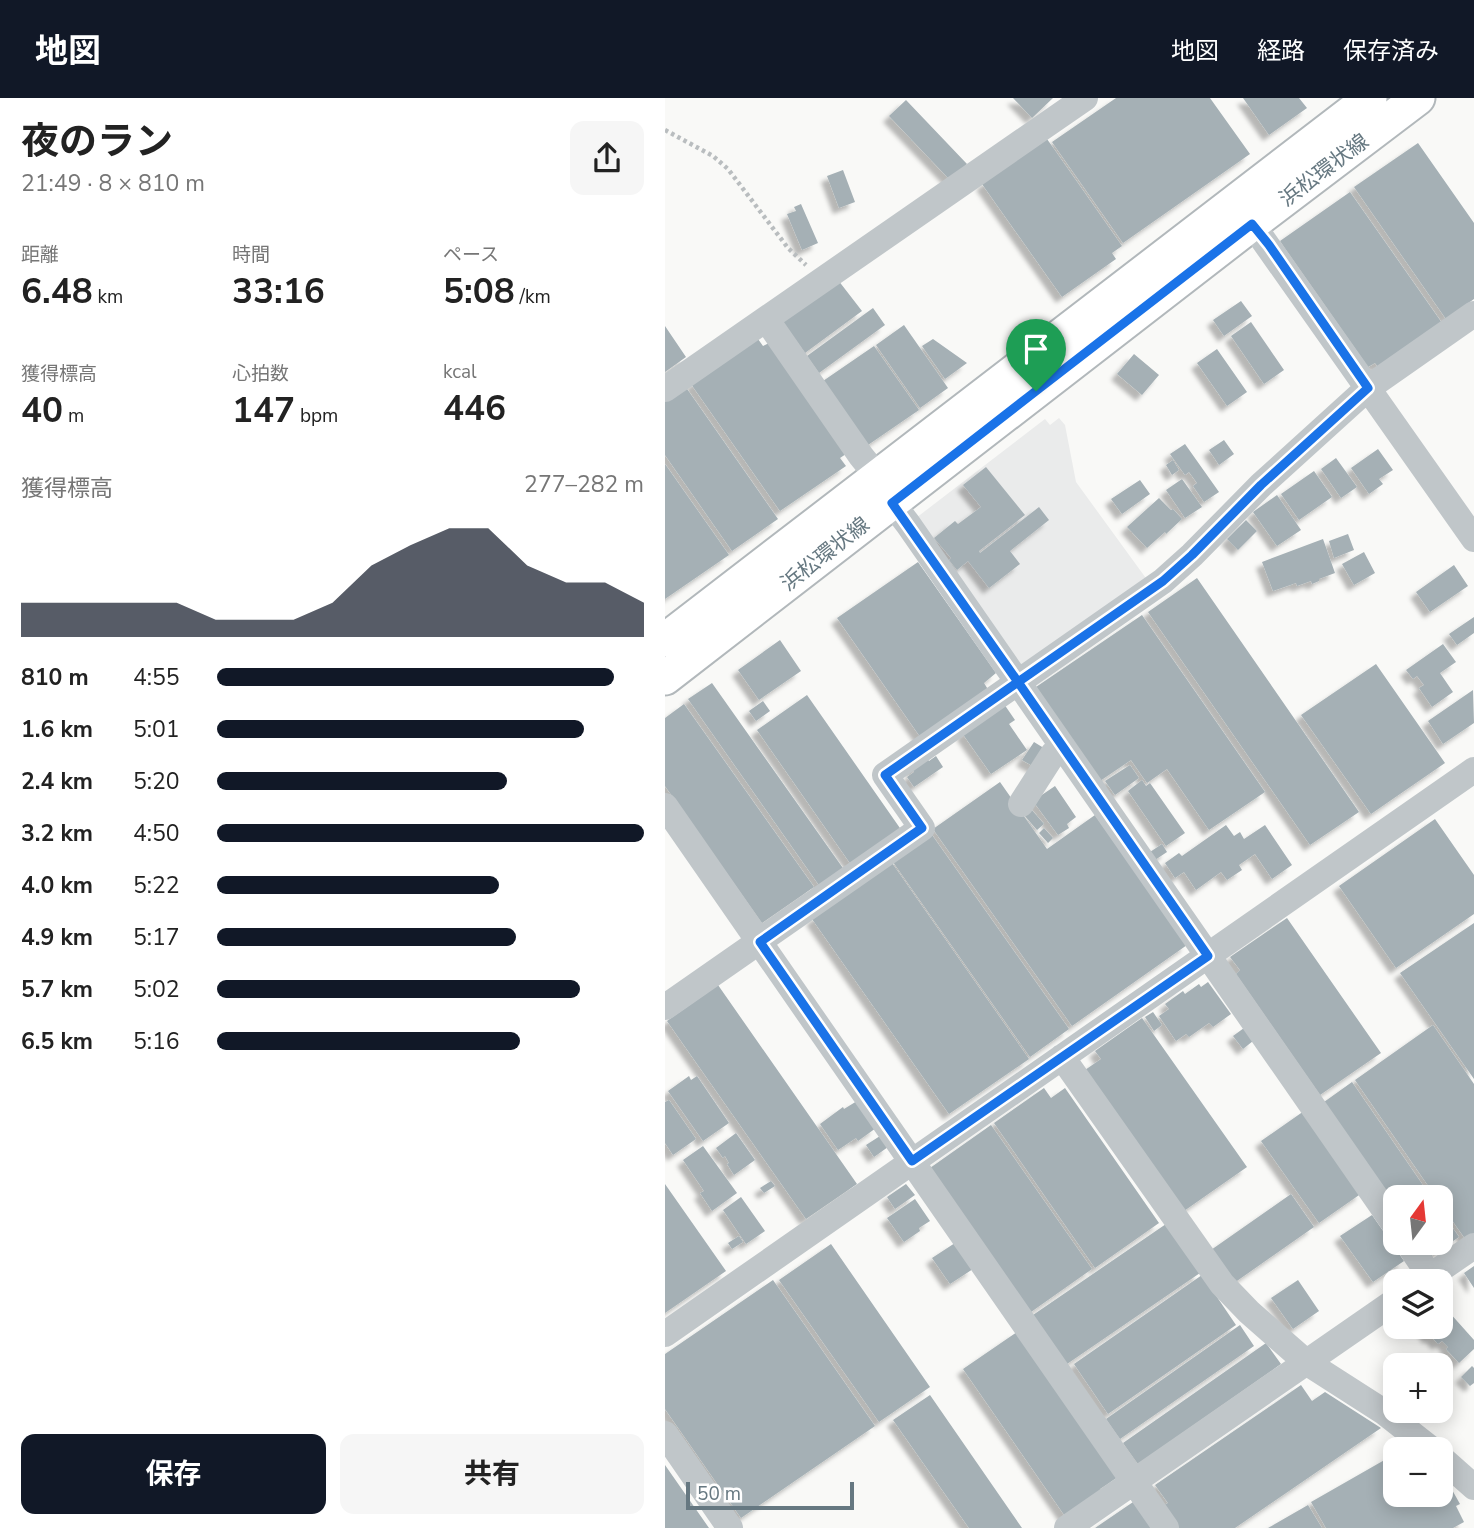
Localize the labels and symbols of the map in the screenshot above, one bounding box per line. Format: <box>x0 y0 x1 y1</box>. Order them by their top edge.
street label: 浜松環状線 <box>1274 127 1374 213</box>
pin <box>1006 319 1066 391</box>
street label: 浜松環状線 <box>775 511 875 597</box>
north arrow <box>1383 1185 1453 1255</box>
scale bar <box>686 1479 854 1511</box>

